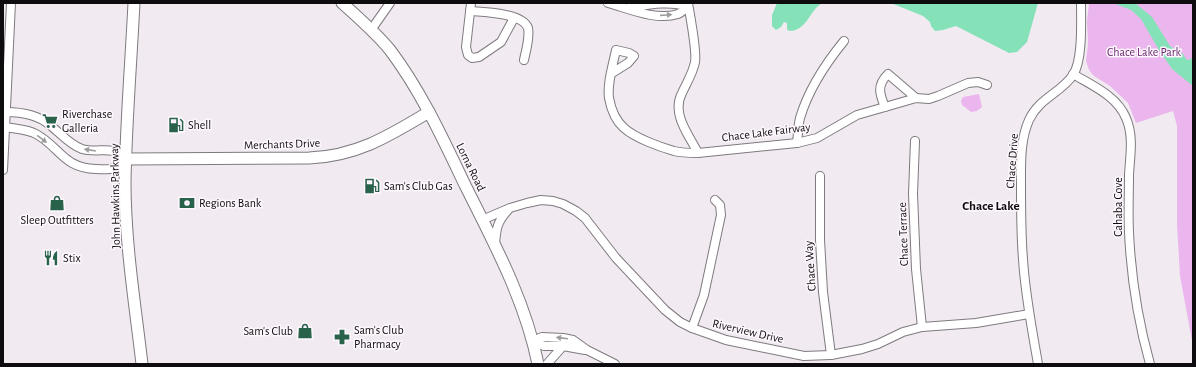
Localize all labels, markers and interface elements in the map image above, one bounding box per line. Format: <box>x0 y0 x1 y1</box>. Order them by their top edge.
one-way arrow <box>660 12 672 19</box>
park label: Chace Lake Park <box>1107 46 1182 58</box>
place label: Riverchase Galleria <box>62 108 112 134</box>
supermarket icon: Riverchase Galleria <box>41 112 59 130</box>
fuel station icon: Shell <box>167 116 185 134</box>
place label: Shell <box>188 119 211 131</box>
street label: Chace Lake Fairway <box>721 121 811 144</box>
street label: Chace Drive <box>1004 133 1020 189</box>
one-way arrow <box>36 134 47 143</box>
street label: Merchants Drive <box>244 137 320 151</box>
street label: Lorna Road <box>454 141 488 193</box>
street label: John Hawkins Parkway <box>108 143 123 249</box>
one-way arrow <box>84 147 96 153</box>
fuel station icon: Sam's Club Gas <box>363 177 381 195</box>
street label: Cahaba Cove <box>1112 177 1124 237</box>
place label: Sam's Club Gas <box>384 180 453 192</box>
shop icon: Sleep Outfitters <box>48 194 66 212</box>
bank icon: Regions Bank <box>178 194 196 212</box>
place label: Regions Bank <box>199 197 262 209</box>
district label: Chace Lake <box>962 200 1020 213</box>
street label: Chace Terrace <box>896 202 910 266</box>
place label: Sleep Outfitters <box>20 214 94 226</box>
street label: Chace Way <box>802 240 819 292</box>
restaurant icon: Stix <box>42 249 60 267</box>
place label: Stix <box>63 252 81 264</box>
street label: Riverview Drive <box>711 317 785 345</box>
shop icon: Sam's Club <box>296 322 314 340</box>
place label: Sam's Club Pharmacy <box>354 324 404 351</box>
place label: Sam's Club <box>243 325 293 337</box>
pharmacy icon: Sam's Club Pharmacy <box>333 328 351 346</box>
one-way arrow <box>555 335 568 341</box>

